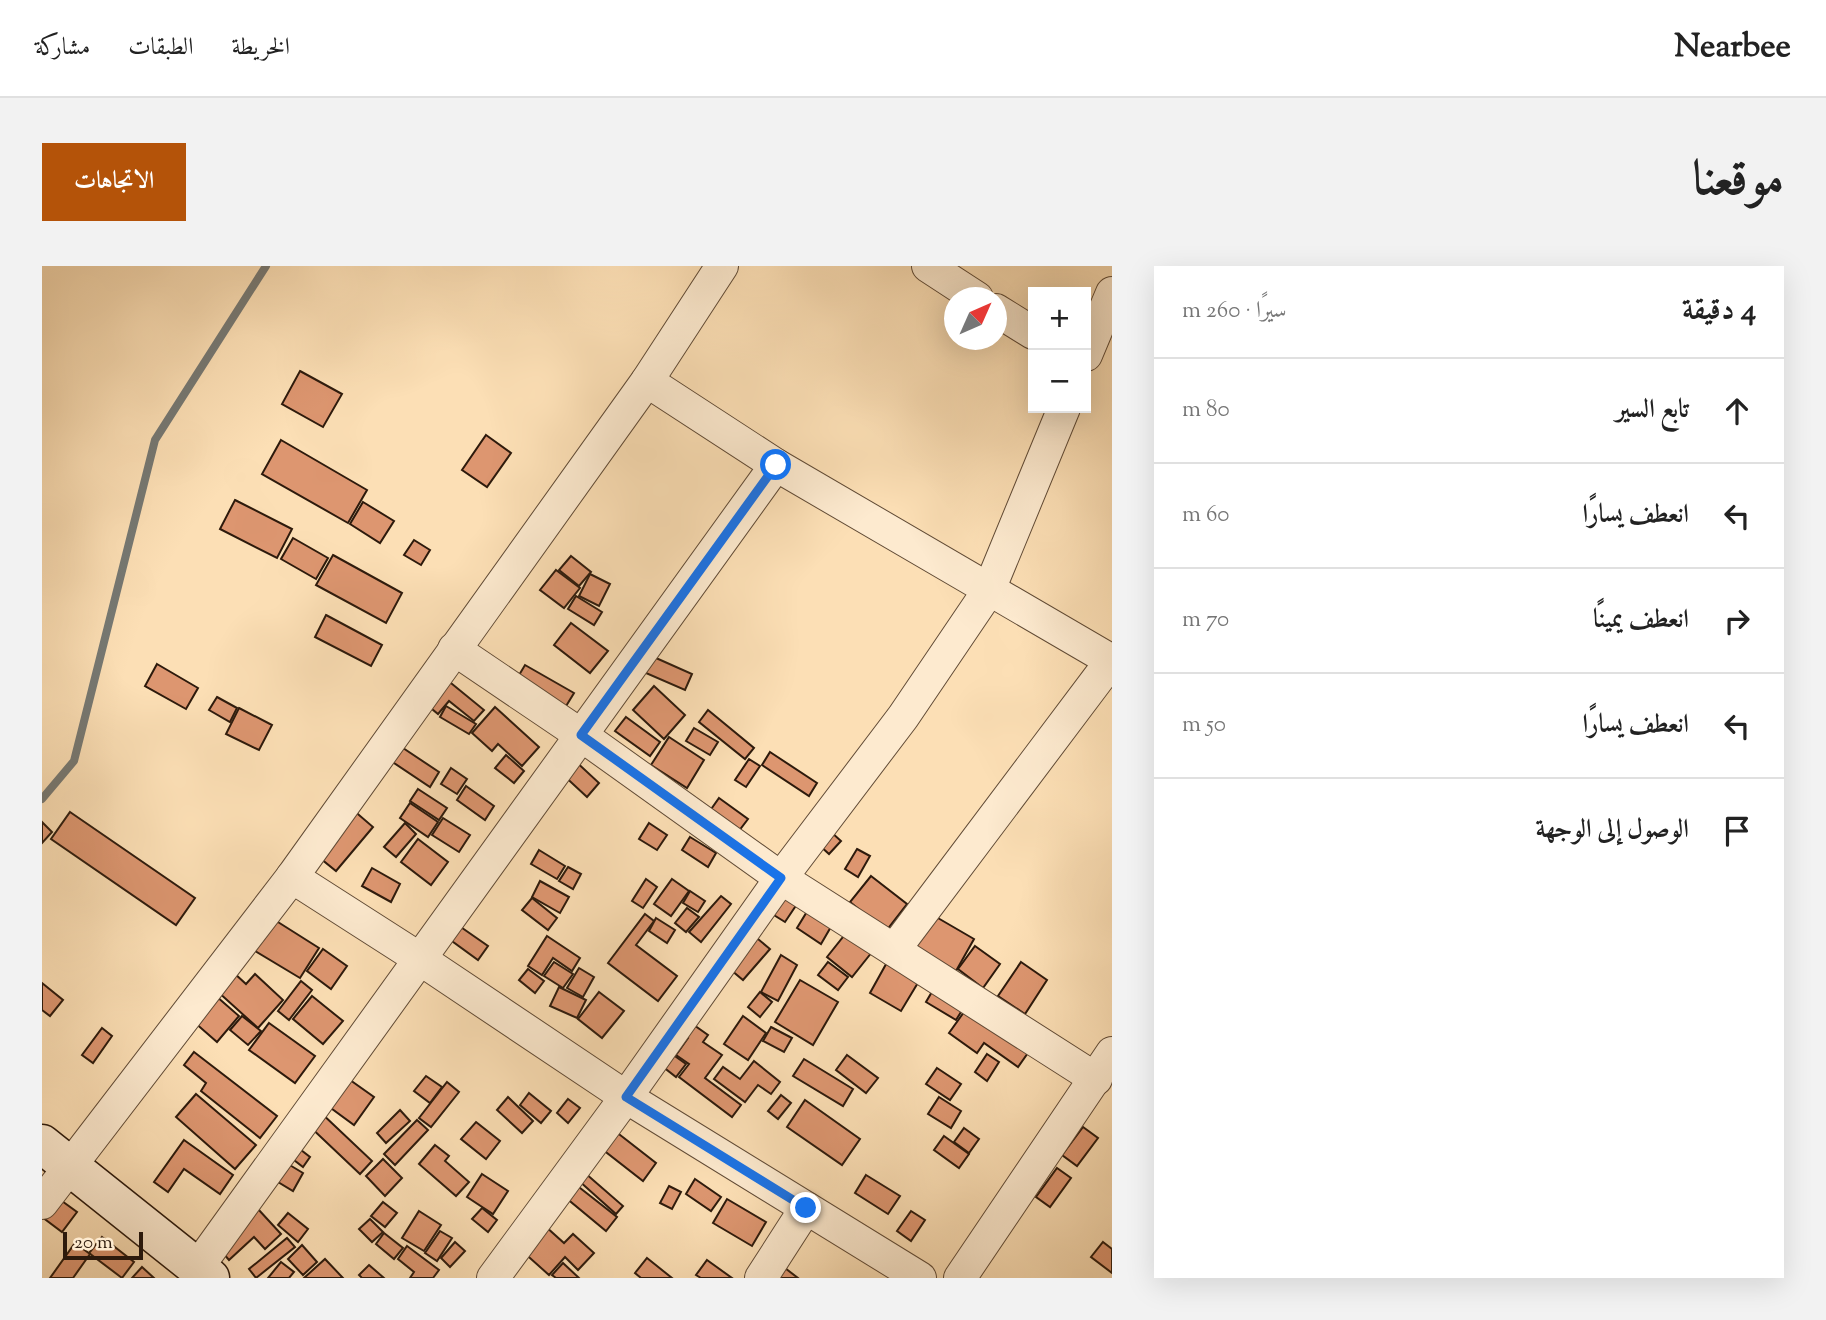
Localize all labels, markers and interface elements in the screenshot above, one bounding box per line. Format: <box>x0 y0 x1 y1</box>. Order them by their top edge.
text: Nearbee <box>1674 24 1791 72</box>
text: مشاركة <box>35 31 90 65</box>
text: الطبقات <box>128 31 194 65</box>
text: الخريطة <box>232 31 290 65</box>
button: الاتجاهات <box>42 143 186 221</box>
text: موقعنا <box>1692 147 1784 217</box>
north arrow <box>944 287 1007 350</box>
map controls <box>1028 287 1091 413</box>
button: + <box>1028 287 1091 350</box>
text: 4 دقيقة <box>1682 290 1756 333</box>
text: سيرًا · 260 m <box>1182 295 1287 328</box>
button: − <box>1028 350 1091 413</box>
text: تابع السير <box>1616 392 1689 429</box>
icon: ahead <box>1718 392 1756 430</box>
text: 80 m <box>1182 394 1230 427</box>
route start <box>760 449 791 480</box>
text: انعطف يسارًا <box>1582 497 1689 534</box>
icon: left <box>1718 497 1756 535</box>
text: 60 m <box>1182 499 1230 532</box>
text: انعطف يمينًا <box>1593 602 1689 639</box>
icon: right <box>1718 602 1756 640</box>
text: 70 m <box>1182 604 1229 637</box>
text: انعطف يسارًا <box>1582 707 1689 744</box>
icon: left <box>1718 707 1756 745</box>
text: 50 m <box>1182 709 1226 742</box>
text: الوصول إلى الوجهة <box>1535 812 1689 849</box>
icon: arrive <box>1718 812 1756 850</box>
route end <box>790 1192 821 1223</box>
scale bar <box>63 1229 144 1261</box>
text: 20 m <box>74 1230 113 1257</box>

